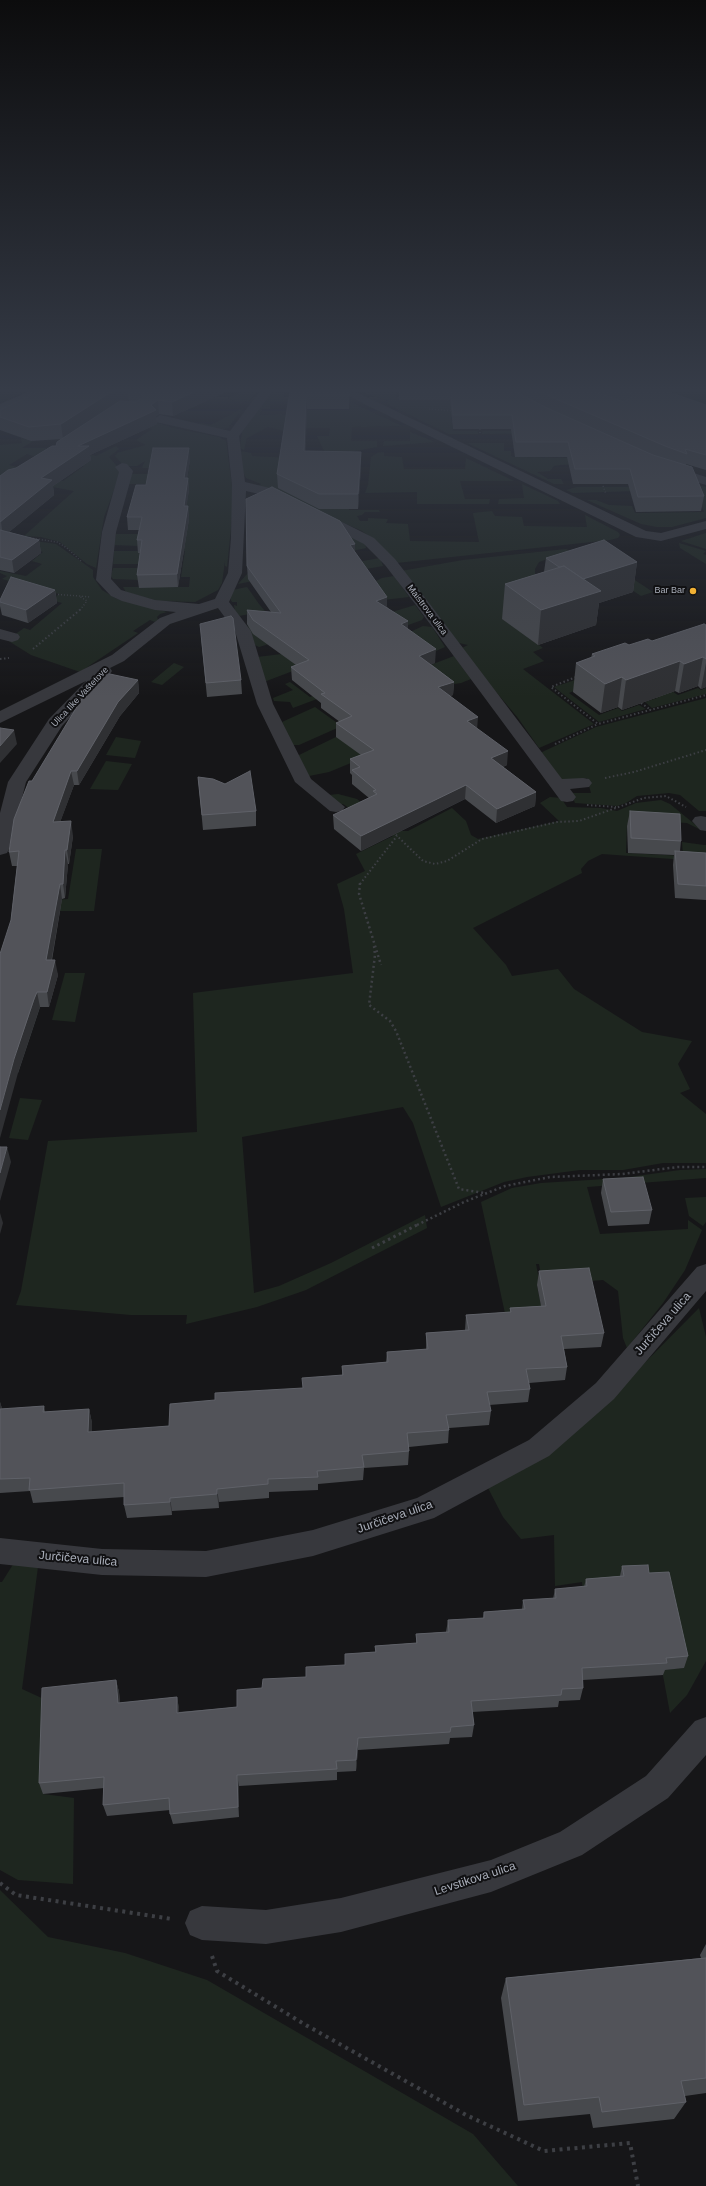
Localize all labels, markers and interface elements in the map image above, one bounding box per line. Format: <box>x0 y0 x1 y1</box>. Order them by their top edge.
street label: Maistrova ulica <box>405 583 449 637</box>
place label: Bar Bar <box>654 586 685 596</box>
marker: Bar Bar <box>688 586 698 596</box>
street label: Ulica Ilke Vaštetove <box>49 665 111 729</box>
street label: Jurčičeva ulica <box>632 1290 694 1358</box>
street label: Jurčičeva ulica <box>355 1497 435 1537</box>
street label: Jurčičeva ulica <box>38 1548 118 1570</box>
street label: Levstikova ulica <box>432 1859 518 1899</box>

